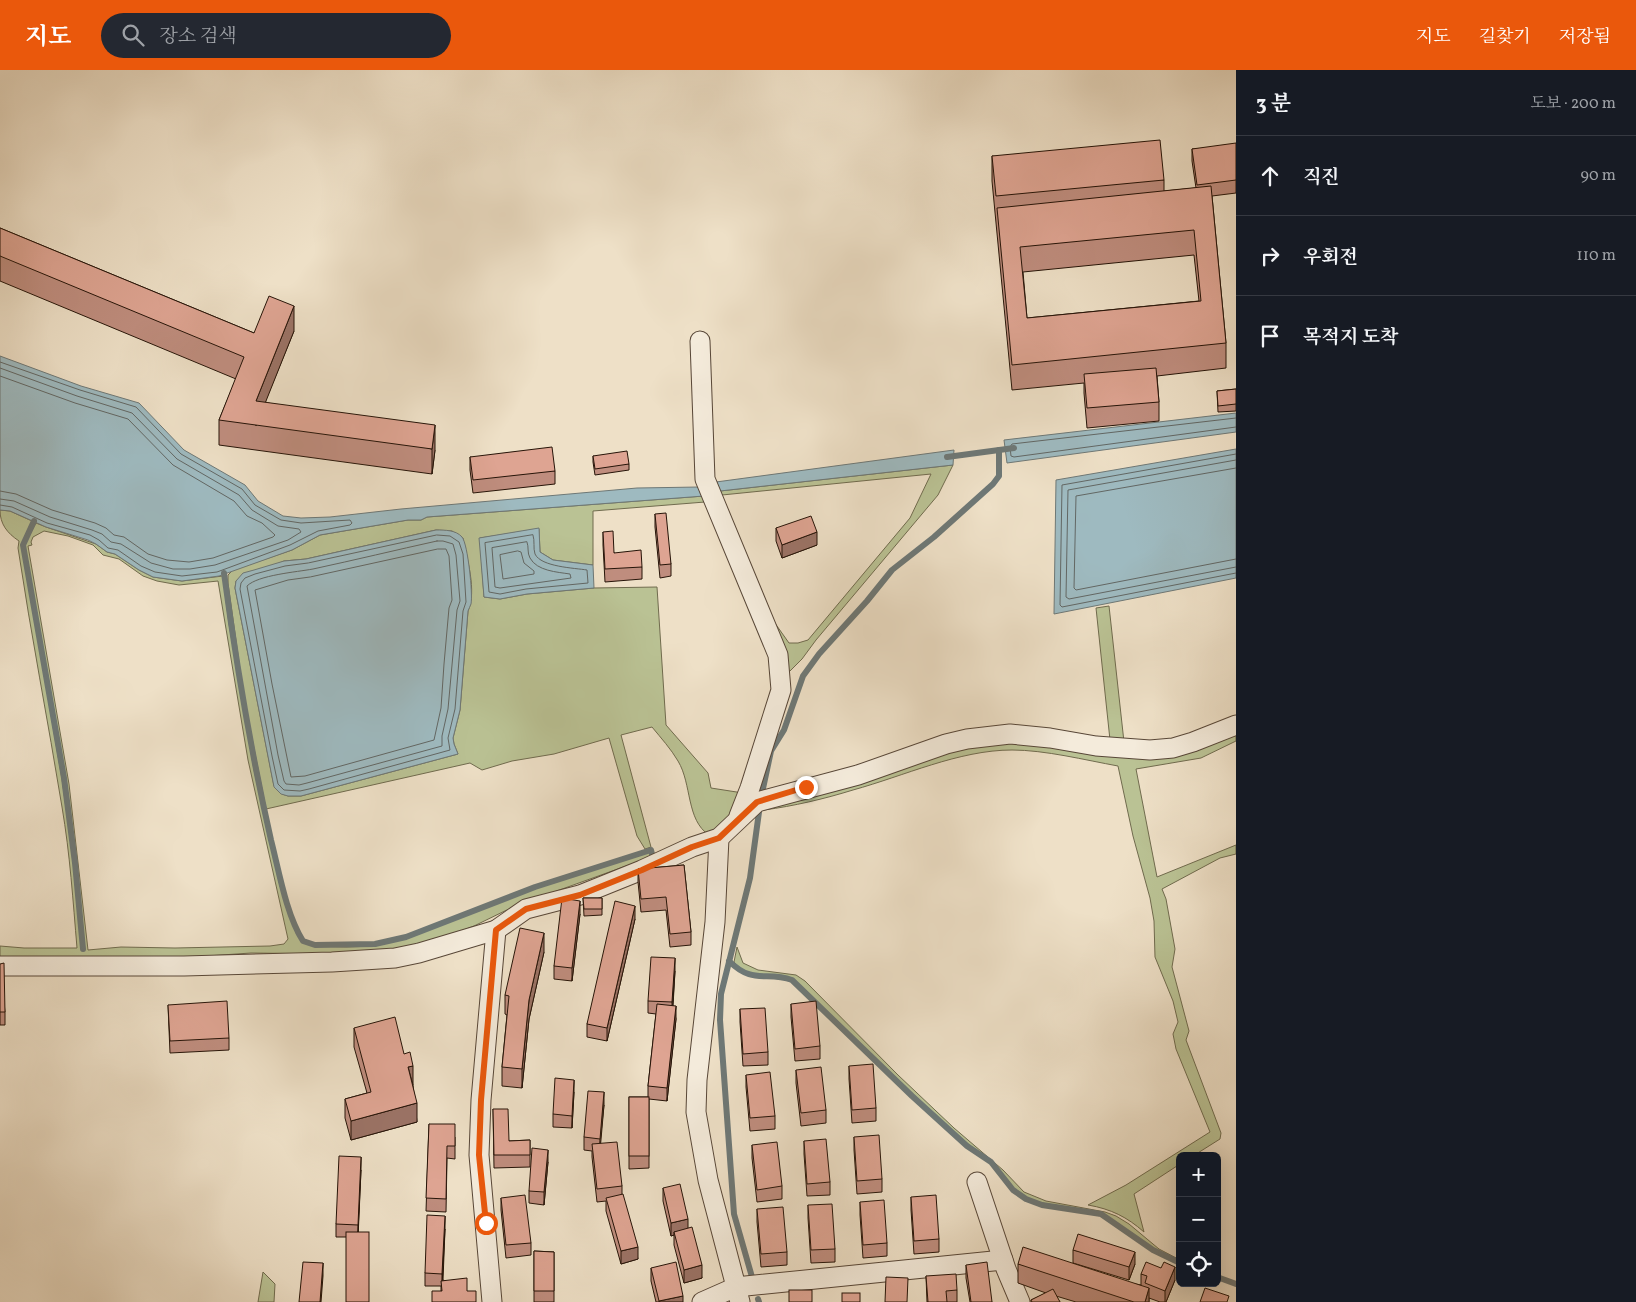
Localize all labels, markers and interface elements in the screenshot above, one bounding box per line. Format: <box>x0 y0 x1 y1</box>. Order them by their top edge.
search box <box>101 13 451 58</box>
text: 지도 <box>25 21 71 55</box>
icon: search <box>119 21 147 49</box>
text: 장소 검색 <box>159 24 237 50</box>
text: 지도 <box>1416 25 1451 50</box>
text: 길찾기 <box>1479 25 1531 50</box>
text: 저장됨 <box>1559 25 1611 50</box>
text: 3 분 <box>1256 90 1291 119</box>
text: 도보 · 200 m <box>1530 93 1616 115</box>
icon: ahead <box>1256 162 1284 190</box>
text: 직진 <box>1303 165 1340 191</box>
text: 90 m <box>1580 165 1616 187</box>
icon: right <box>1256 242 1284 270</box>
text: 우회전 <box>1303 245 1358 271</box>
text: 110 m <box>1577 245 1616 267</box>
icon: arrive <box>1256 322 1284 350</box>
text: 목적지 도착 <box>1303 325 1399 351</box>
route end <box>795 776 818 799</box>
map controls <box>1176 1152 1221 1287</box>
button: + <box>1176 1152 1221 1197</box>
button: − <box>1176 1197 1221 1242</box>
route start <box>475 1212 498 1235</box>
button: locate <box>1176 1242 1221 1287</box>

